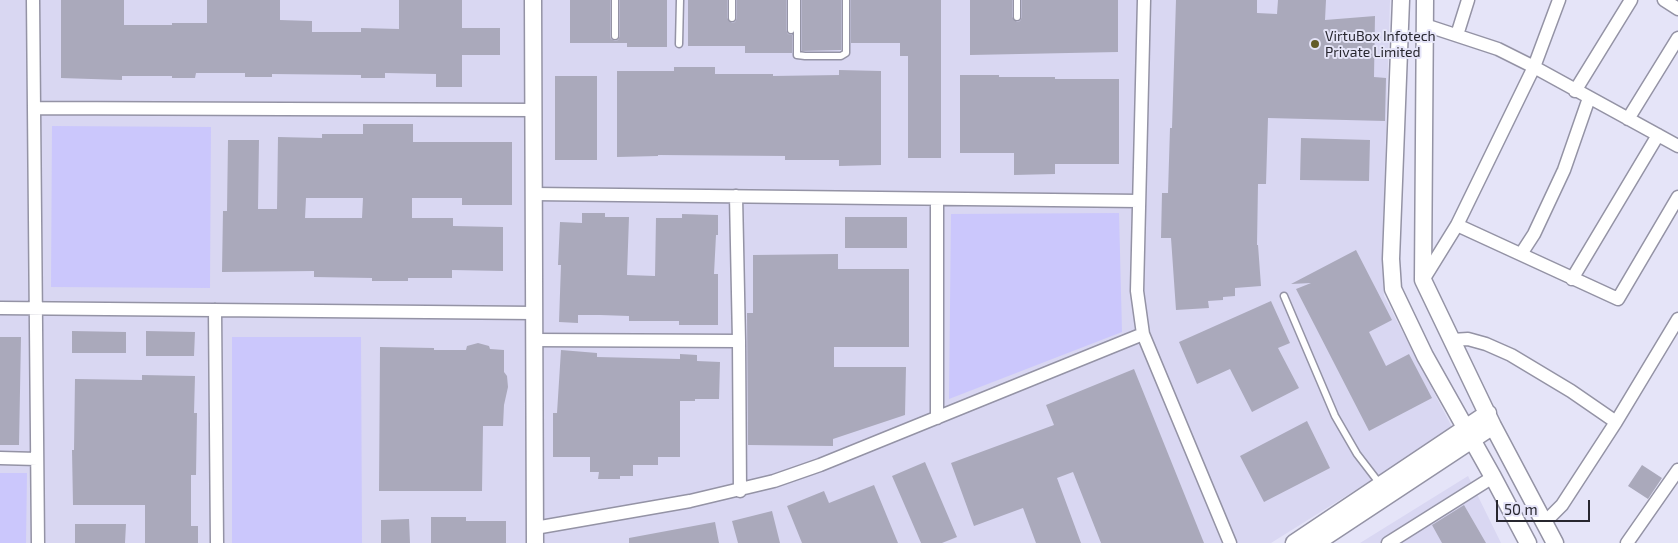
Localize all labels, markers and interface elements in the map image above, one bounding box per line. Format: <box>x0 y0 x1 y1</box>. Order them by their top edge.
place label: VirtuBox Infotech Private Limited <box>1325 28 1436 60</box>
marker: VirtuBox Infotech Private Limited <box>1309 38 1321 50</box>
scale bar <box>1498 490 1592 522</box>
text: 50 m <box>1504 500 1538 518</box>

